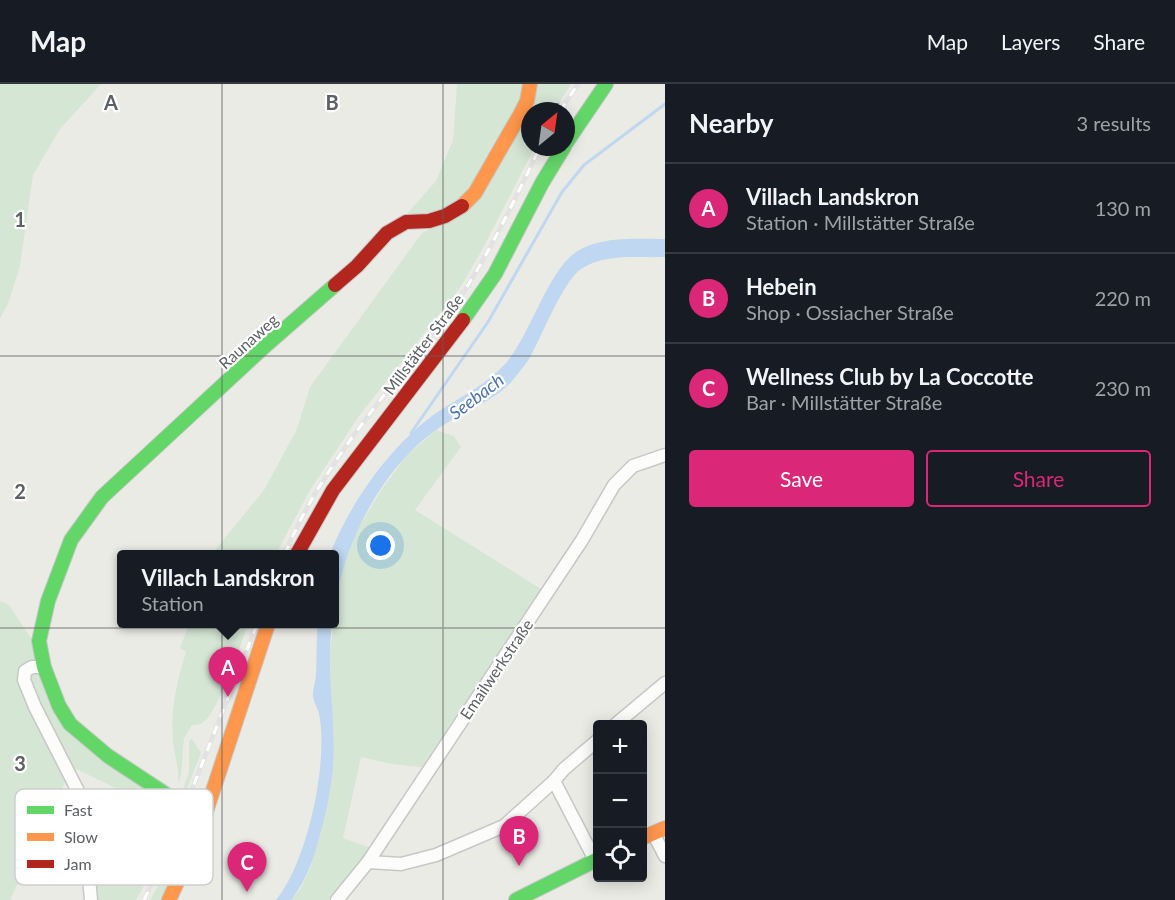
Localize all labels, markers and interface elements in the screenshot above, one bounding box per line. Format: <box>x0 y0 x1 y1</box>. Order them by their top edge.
text: Map <box>30 24 86 58</box>
text: Map <box>927 29 968 54</box>
text: Layers <box>1001 29 1060 54</box>
text: Share <box>1093 29 1145 54</box>
text: A <box>103 90 118 114</box>
text: B <box>325 90 339 114</box>
north arrow <box>521 102 575 156</box>
text: Nearby <box>689 107 774 139</box>
text: 3 results <box>1076 111 1151 135</box>
text: Villach Landskron <box>746 183 919 210</box>
text: A <box>702 196 715 220</box>
text: 130 m <box>1095 196 1151 220</box>
text: 1 <box>14 207 26 231</box>
text: Station · Millstätter Straße <box>746 210 975 234</box>
text: Hebein <box>746 273 817 300</box>
text: B <box>702 286 715 310</box>
text: 220 m <box>1095 286 1151 310</box>
street label: Millstätter Straße <box>379 290 467 398</box>
text: Shop · Ossiacher Straße <box>746 300 954 324</box>
street label: Raunaweg <box>215 310 281 372</box>
text: Wellness Club by La Coccotte <box>746 363 1033 390</box>
water label: Seebach <box>444 368 508 424</box>
text: C <box>702 376 715 400</box>
text: 230 m <box>1095 376 1151 400</box>
text: Bar · Millstätter Straße <box>746 390 942 414</box>
button: Save <box>689 450 914 507</box>
button: Share <box>926 450 1151 507</box>
text: 2 <box>14 479 26 503</box>
your location <box>366 531 395 560</box>
popup <box>117 550 339 628</box>
text: Villach Landskron <box>141 564 315 591</box>
text: Station <box>141 591 204 615</box>
street label: Emailwerkstraße <box>456 615 536 723</box>
pin: A <box>208 648 248 697</box>
map controls <box>593 720 647 882</box>
button: + <box>593 720 647 774</box>
text: 3 <box>14 751 26 775</box>
button: − <box>593 774 647 828</box>
legend <box>15 789 213 885</box>
text: Fast <box>64 800 93 819</box>
pin: B <box>500 816 538 866</box>
text: Slow <box>64 827 98 846</box>
button: locate <box>593 828 647 882</box>
pin: C <box>228 842 266 892</box>
text: Jam <box>64 854 92 873</box>

